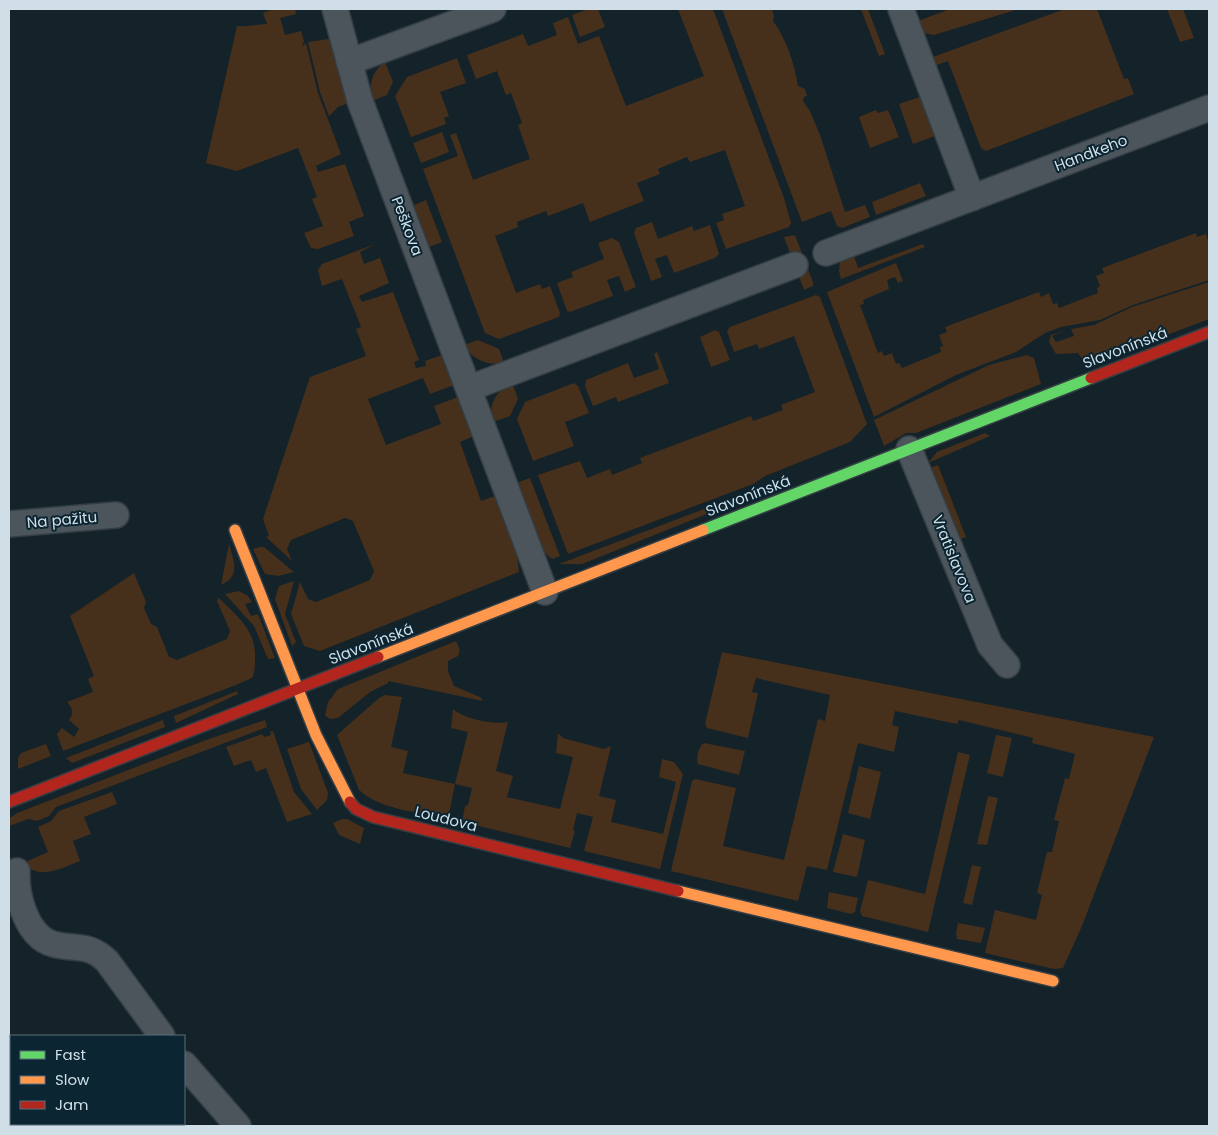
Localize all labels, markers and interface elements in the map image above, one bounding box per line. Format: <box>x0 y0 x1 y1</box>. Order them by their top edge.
street label: Handkeho <box>1051 129 1130 176</box>
street label: Peškova <box>387 193 428 258</box>
street label: Slavonínská <box>1079 322 1170 373</box>
street label: Slavonínská <box>702 470 793 521</box>
street label: Na pažitu <box>26 506 98 533</box>
street label: Vratislavova <box>927 512 982 606</box>
street label: Slavonínská <box>325 618 416 669</box>
street label: Loudova <box>413 801 480 836</box>
legend <box>10 1035 185 1125</box>
text: Fast <box>55 1044 86 1065</box>
text: Slow <box>55 1069 90 1090</box>
text: Jam <box>55 1094 89 1115</box>

